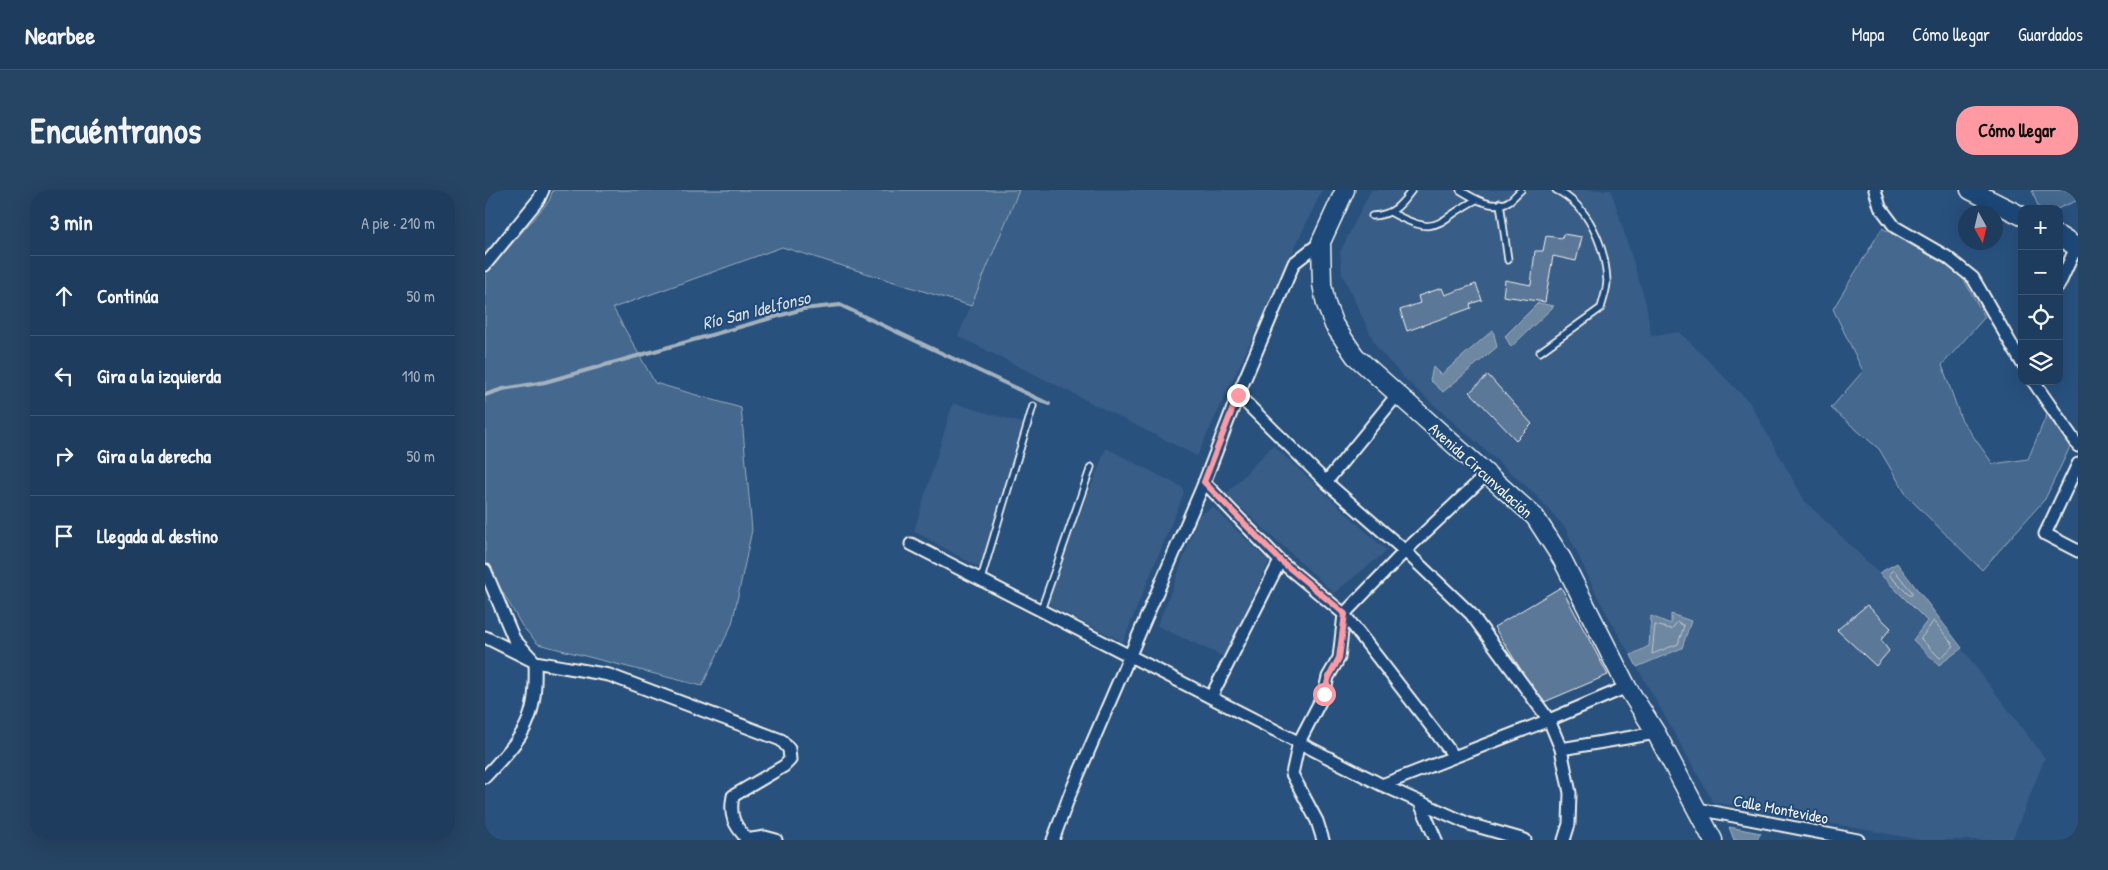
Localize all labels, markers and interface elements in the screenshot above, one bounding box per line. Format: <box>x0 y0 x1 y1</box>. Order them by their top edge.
text: Nearbee <box>25 19 95 51</box>
text: Mapa <box>1852 22 1884 47</box>
text: Cómo llegar <box>1912 22 1990 47</box>
text: Guardados <box>2018 22 2083 47</box>
button: Cómo llegar <box>1956 106 2078 155</box>
text: Encuéntranos <box>30 107 201 154</box>
north arrow <box>1958 205 2003 250</box>
map controls <box>2018 205 2063 385</box>
button: + <box>2018 205 2063 250</box>
text: 3 min <box>50 208 93 237</box>
text: A pie · 210 m <box>361 212 435 234</box>
button: − <box>2018 250 2063 295</box>
icon: ahead <box>50 282 78 310</box>
text: Continúa <box>97 283 158 309</box>
water label: Río San Idelfonso <box>699 284 814 335</box>
text: 50 m <box>407 285 435 307</box>
button: locate <box>2018 295 2063 340</box>
button: layers <box>2018 340 2063 385</box>
icon: left <box>50 362 78 390</box>
text: Gira a la izquierda <box>97 363 221 389</box>
text: 110 m <box>402 365 435 387</box>
route end <box>1227 384 1250 407</box>
street label: Avenida Circunvalación <box>1424 417 1538 523</box>
icon: right <box>50 442 78 470</box>
text: Gira a la derecha <box>97 443 211 469</box>
text: 50 m <box>407 445 435 467</box>
icon: arrive <box>50 522 78 550</box>
text: Llegada al destino <box>97 523 218 549</box>
route start <box>1313 683 1336 706</box>
street label: Calle Montevideo <box>1732 789 1831 829</box>

